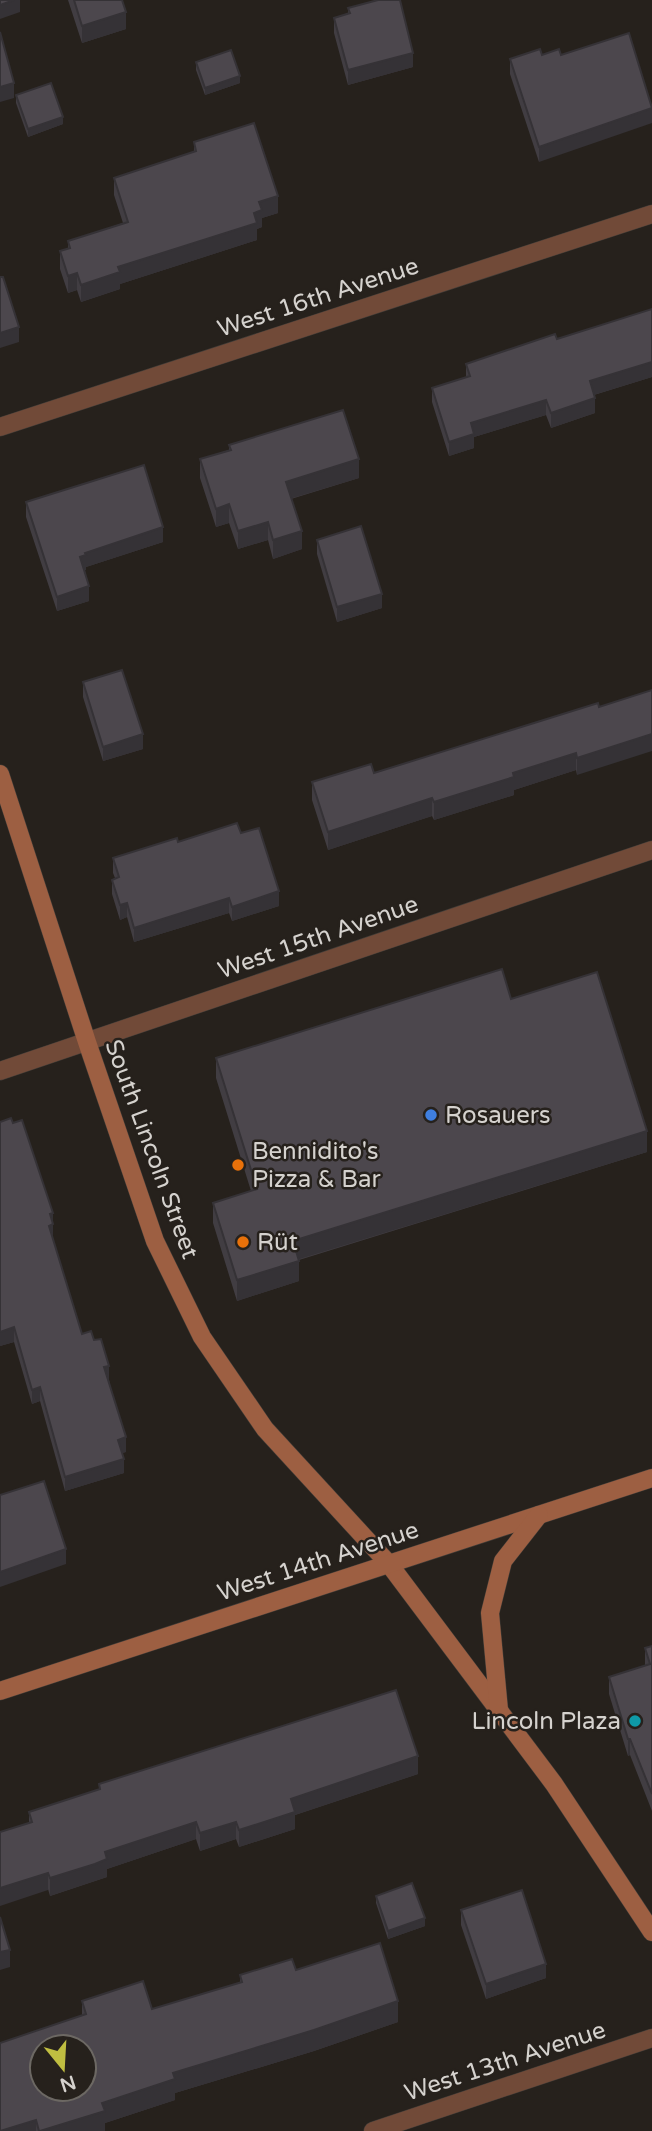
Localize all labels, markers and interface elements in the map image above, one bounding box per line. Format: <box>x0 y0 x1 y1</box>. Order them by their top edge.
street label: West 16th Avenue <box>214 251 422 344</box>
street label: West 15th Avenue <box>214 890 422 985</box>
street label: South Lincoln Street <box>98 1036 205 1263</box>
place label: Rosauers <box>445 1101 551 1130</box>
marker: Rosauers <box>423 1107 439 1123</box>
place label: Bennidito's Pizza & Bar <box>252 1137 381 1194</box>
marker: Bennidito's Pizza & Bar <box>230 1157 246 1173</box>
place label: Rüt <box>257 1228 298 1257</box>
marker: Rüt <box>235 1234 251 1250</box>
street label: West 14th Avenue <box>214 1515 422 1608</box>
place label: Lincoln Plaza <box>472 1707 621 1736</box>
marker: Lincoln Plaza <box>627 1713 643 1729</box>
street label: West 13th Avenue <box>401 2015 609 2108</box>
north arrow <box>28 2033 98 2103</box>
text: N <box>57 2070 79 2096</box>

